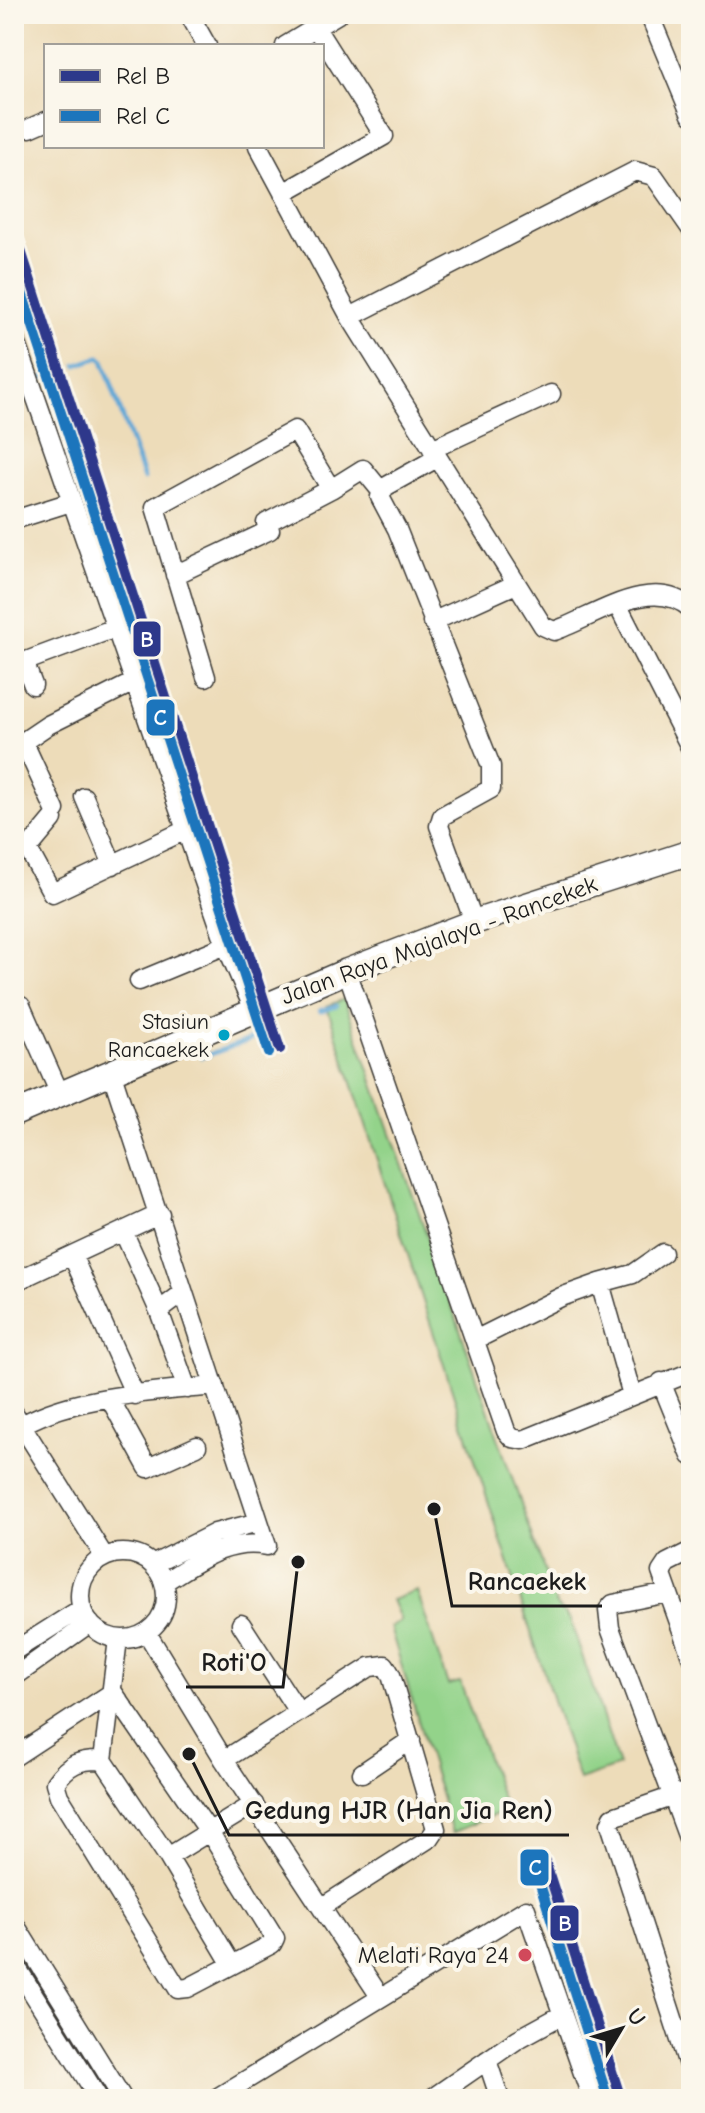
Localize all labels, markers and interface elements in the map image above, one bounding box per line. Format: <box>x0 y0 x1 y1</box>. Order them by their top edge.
legend <box>44 44 324 148</box>
text: Rel B <box>116 62 170 90</box>
text: Rel C <box>116 102 170 130</box>
line badge: B <box>132 620 162 658</box>
text: B <box>140 627 154 653</box>
line badge: C <box>145 698 176 737</box>
text: C <box>153 705 167 731</box>
street label: Jalan Raya Majalaya - Rancekek <box>277 870 601 1010</box>
place label: Stasiun Rancaekek <box>108 1009 209 1063</box>
marker: Stasiun Rancaekek <box>216 1027 232 1043</box>
callout: Rancaekek <box>452 1556 602 1606</box>
text: Rancaekek <box>468 1567 587 1597</box>
callout: Roti'O <box>186 1637 283 1687</box>
text: Roti'O <box>201 1648 267 1678</box>
callout: Gedung HJR (Han Jia Ren) <box>229 1785 569 1835</box>
text: Gedung HJR (Han Jia Ren) <box>245 1796 553 1826</box>
line badge: C <box>519 1848 550 1887</box>
text: C <box>528 1855 542 1881</box>
line badge: B <box>549 1904 580 1942</box>
text: B <box>558 1911 572 1937</box>
place label: Melati Raya 24 <box>358 1941 509 1969</box>
marker: Melati Raya 24 <box>516 1946 534 1964</box>
north arrow <box>581 1989 661 2069</box>
text: U <box>621 2003 651 2031</box>

